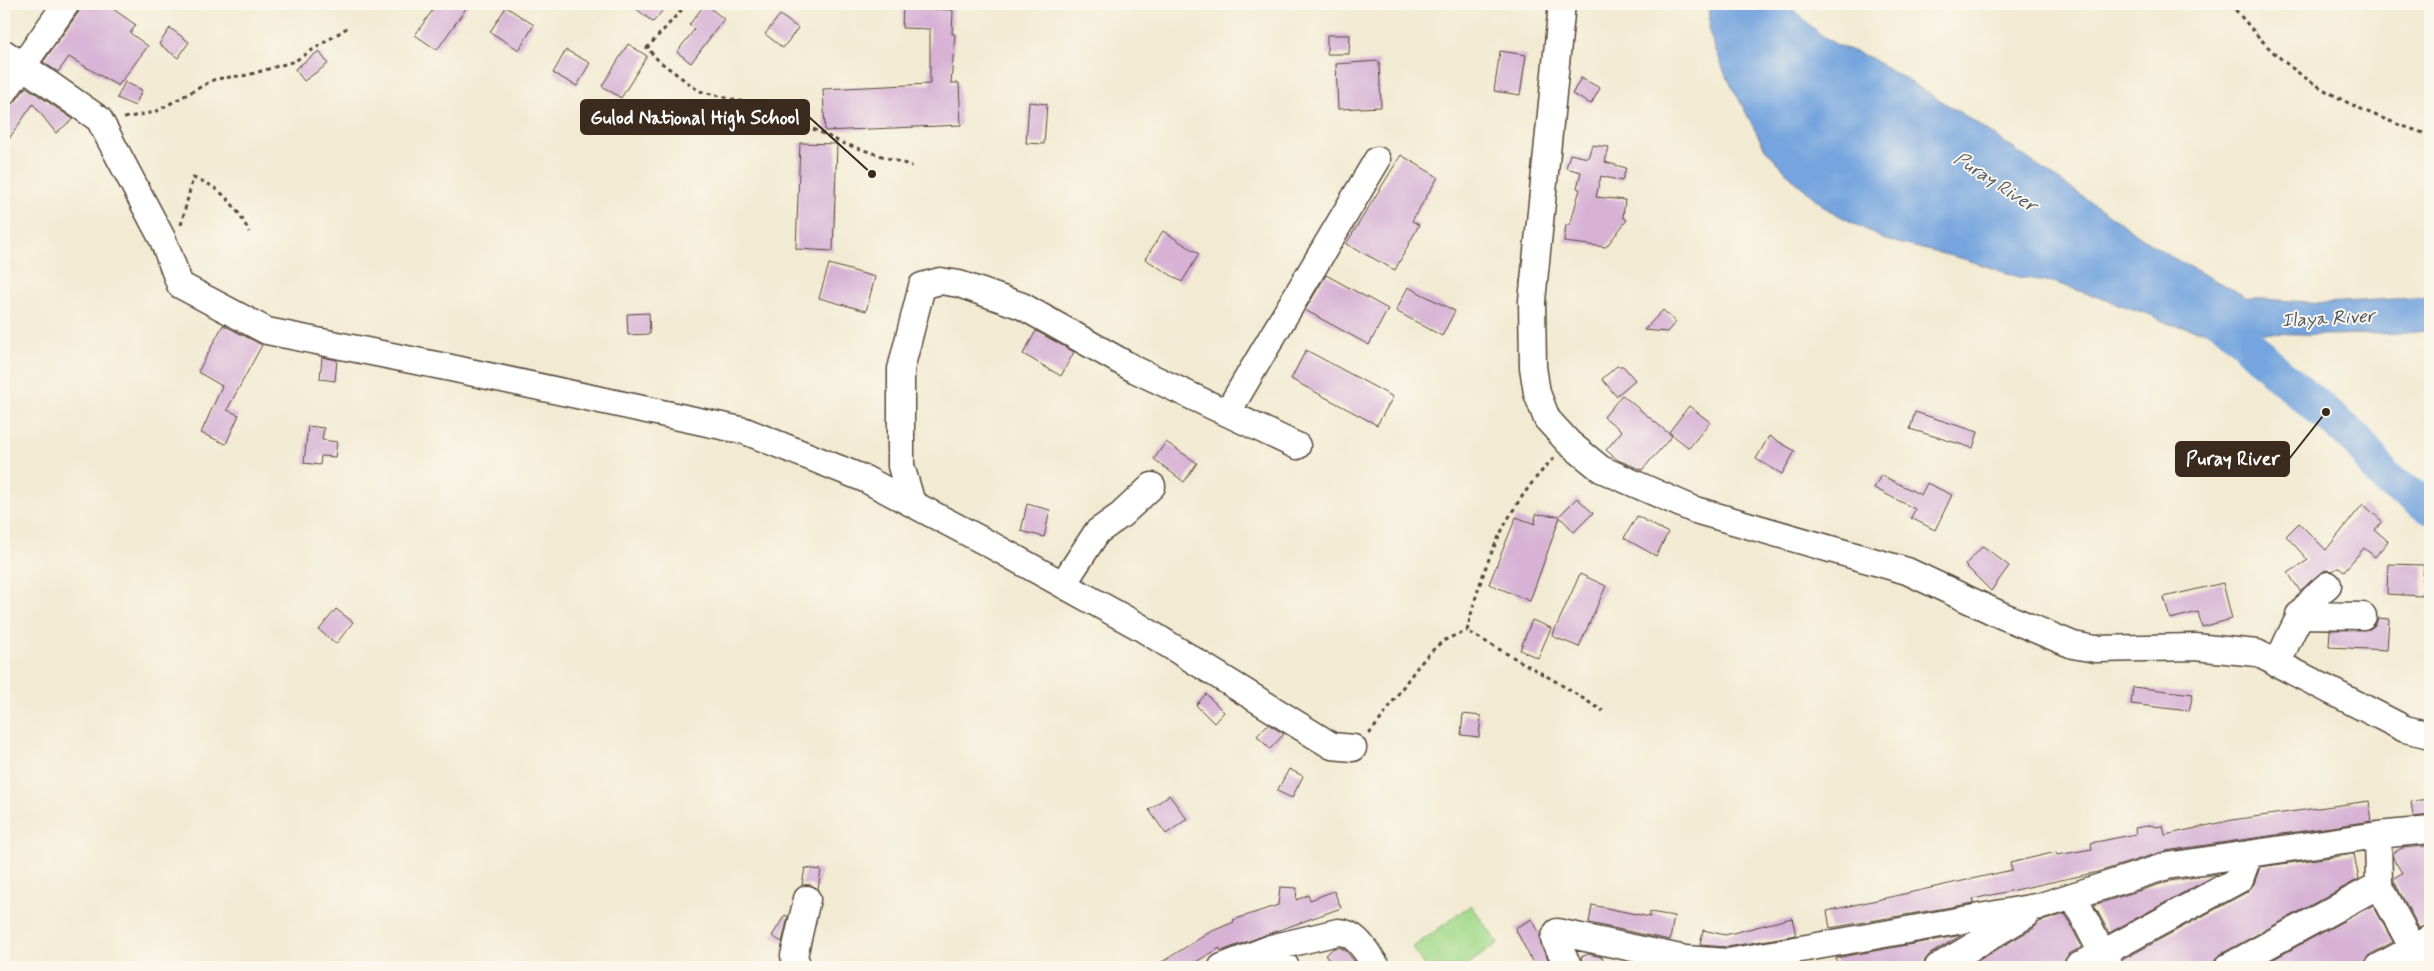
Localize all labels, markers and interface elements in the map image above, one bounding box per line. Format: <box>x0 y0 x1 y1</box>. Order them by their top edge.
callout: Gulod National High School <box>581 100 809 134</box>
text: Gulod National High School <box>590 106 800 132</box>
water label: Puray River <box>1949 146 2044 220</box>
water label: Ilaya River <box>2281 303 2378 333</box>
callout: Puray River <box>2176 442 2289 476</box>
text: Puray River <box>2186 447 2281 472</box>

